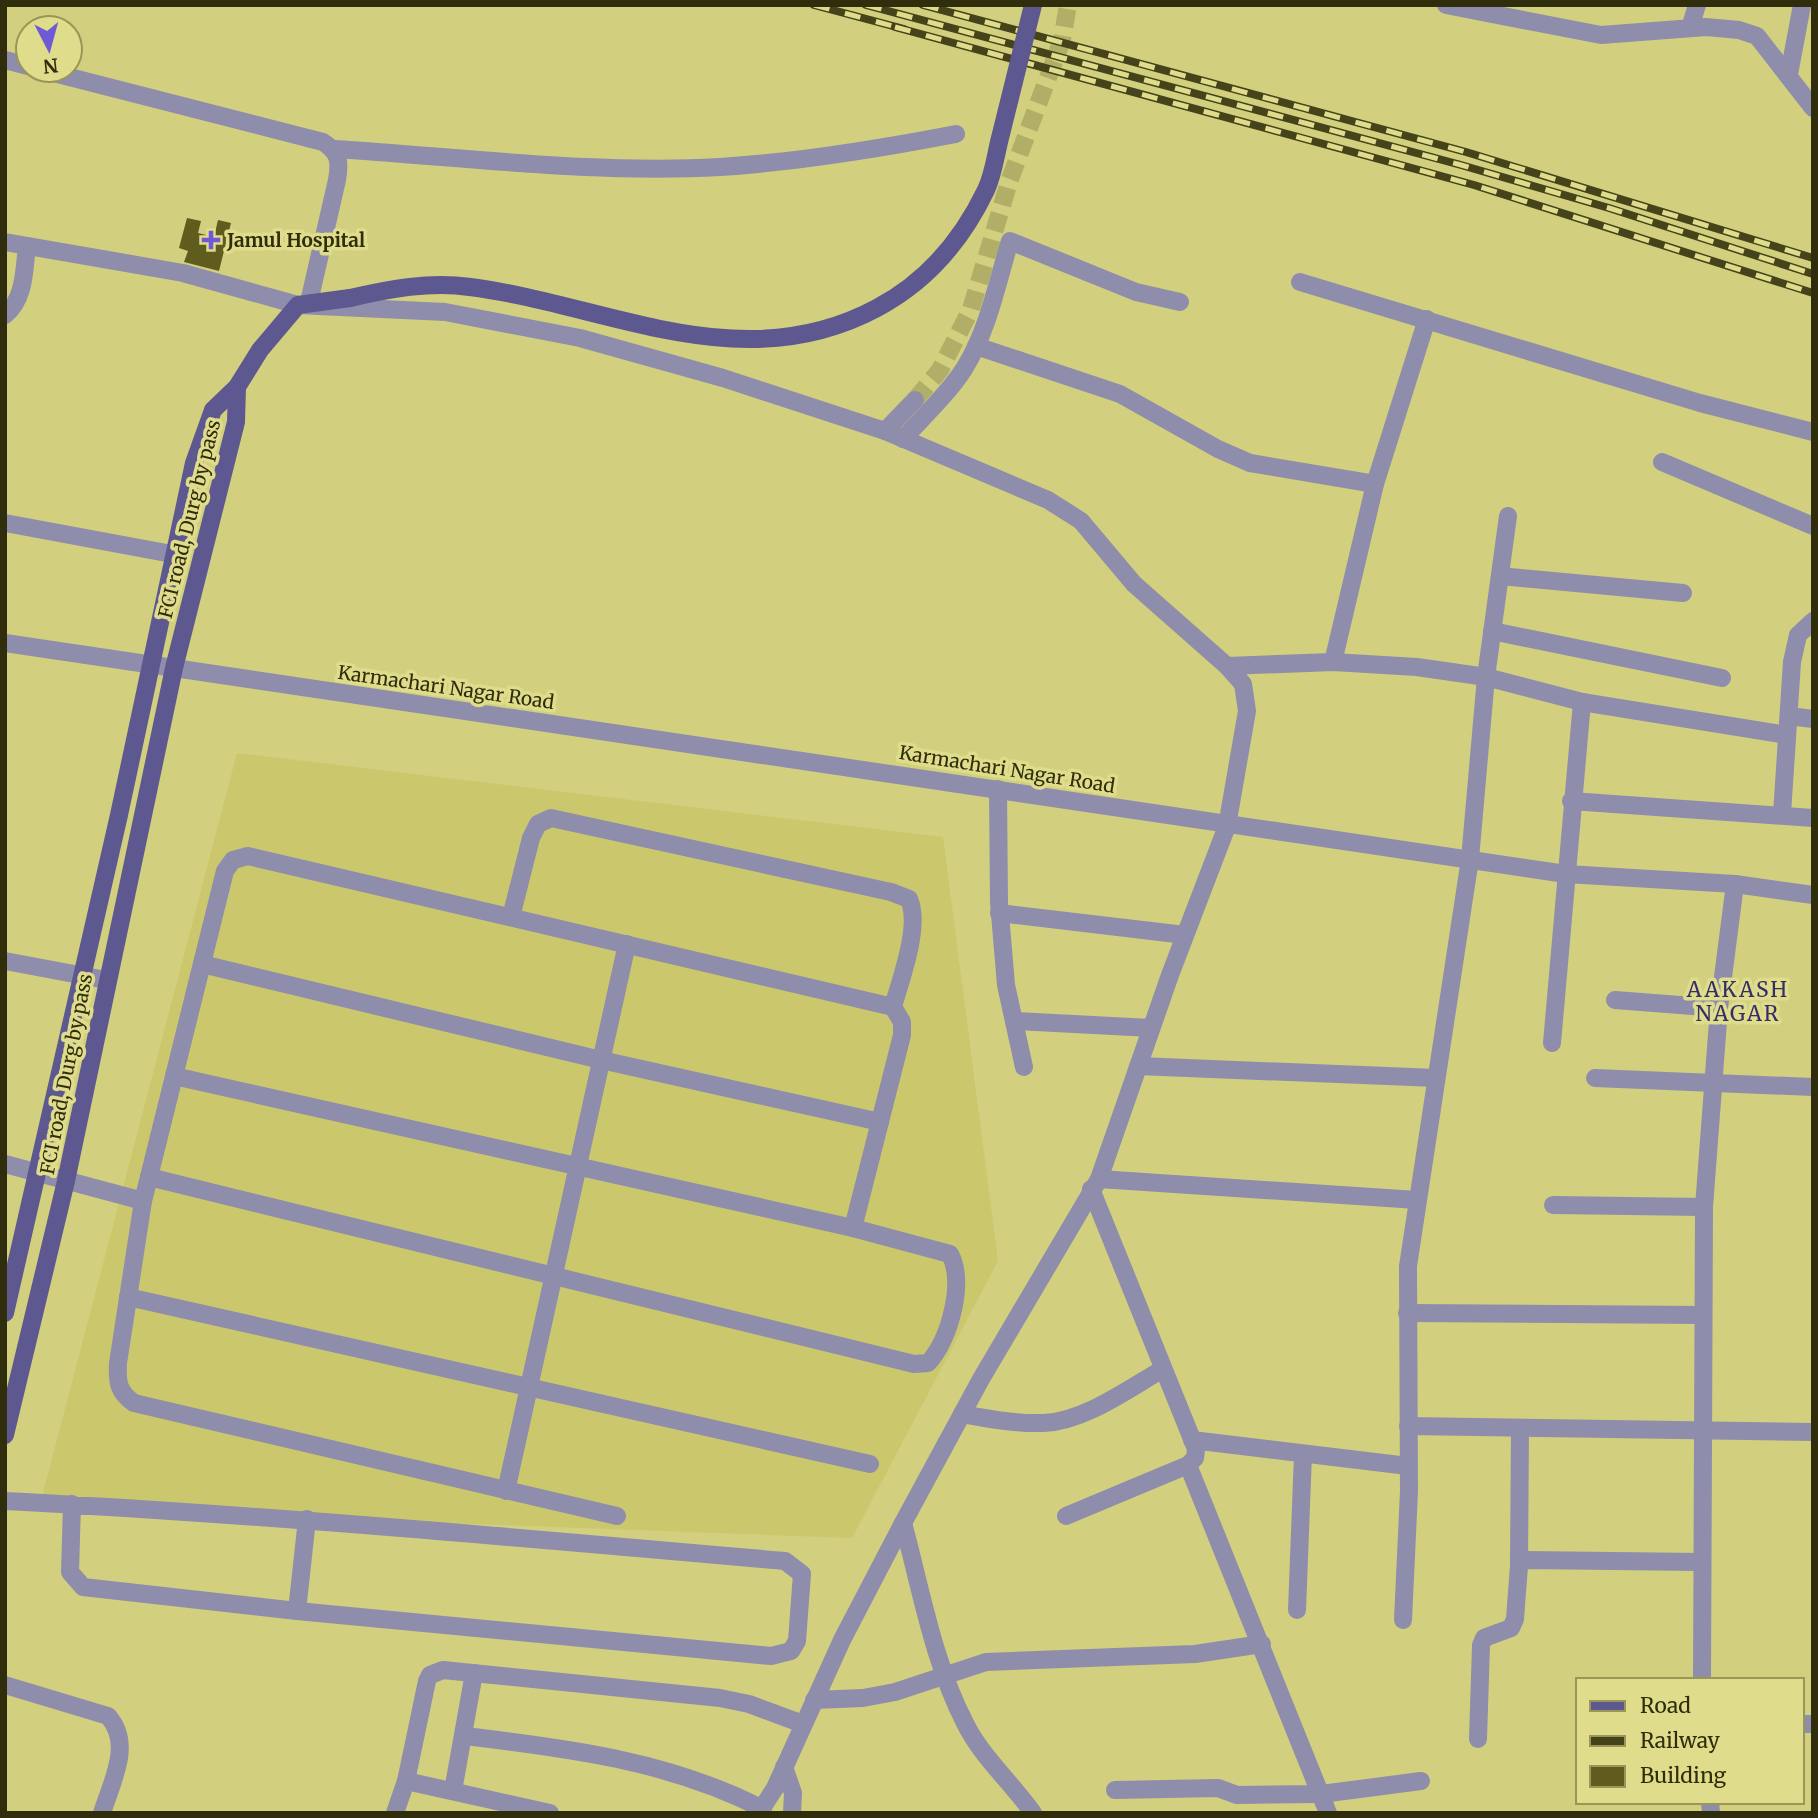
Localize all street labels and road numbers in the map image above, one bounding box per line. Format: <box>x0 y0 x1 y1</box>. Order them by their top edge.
street label: FCI road, Durg by pass <box>153 417 225 621</box>
street label: Karmachari Nagar Road <box>336 660 556 714</box>
street label: Karmachari Nagar Road <box>897 740 1117 798</box>
street label: FCI road, Durg by pass <box>35 972 97 1176</box>

